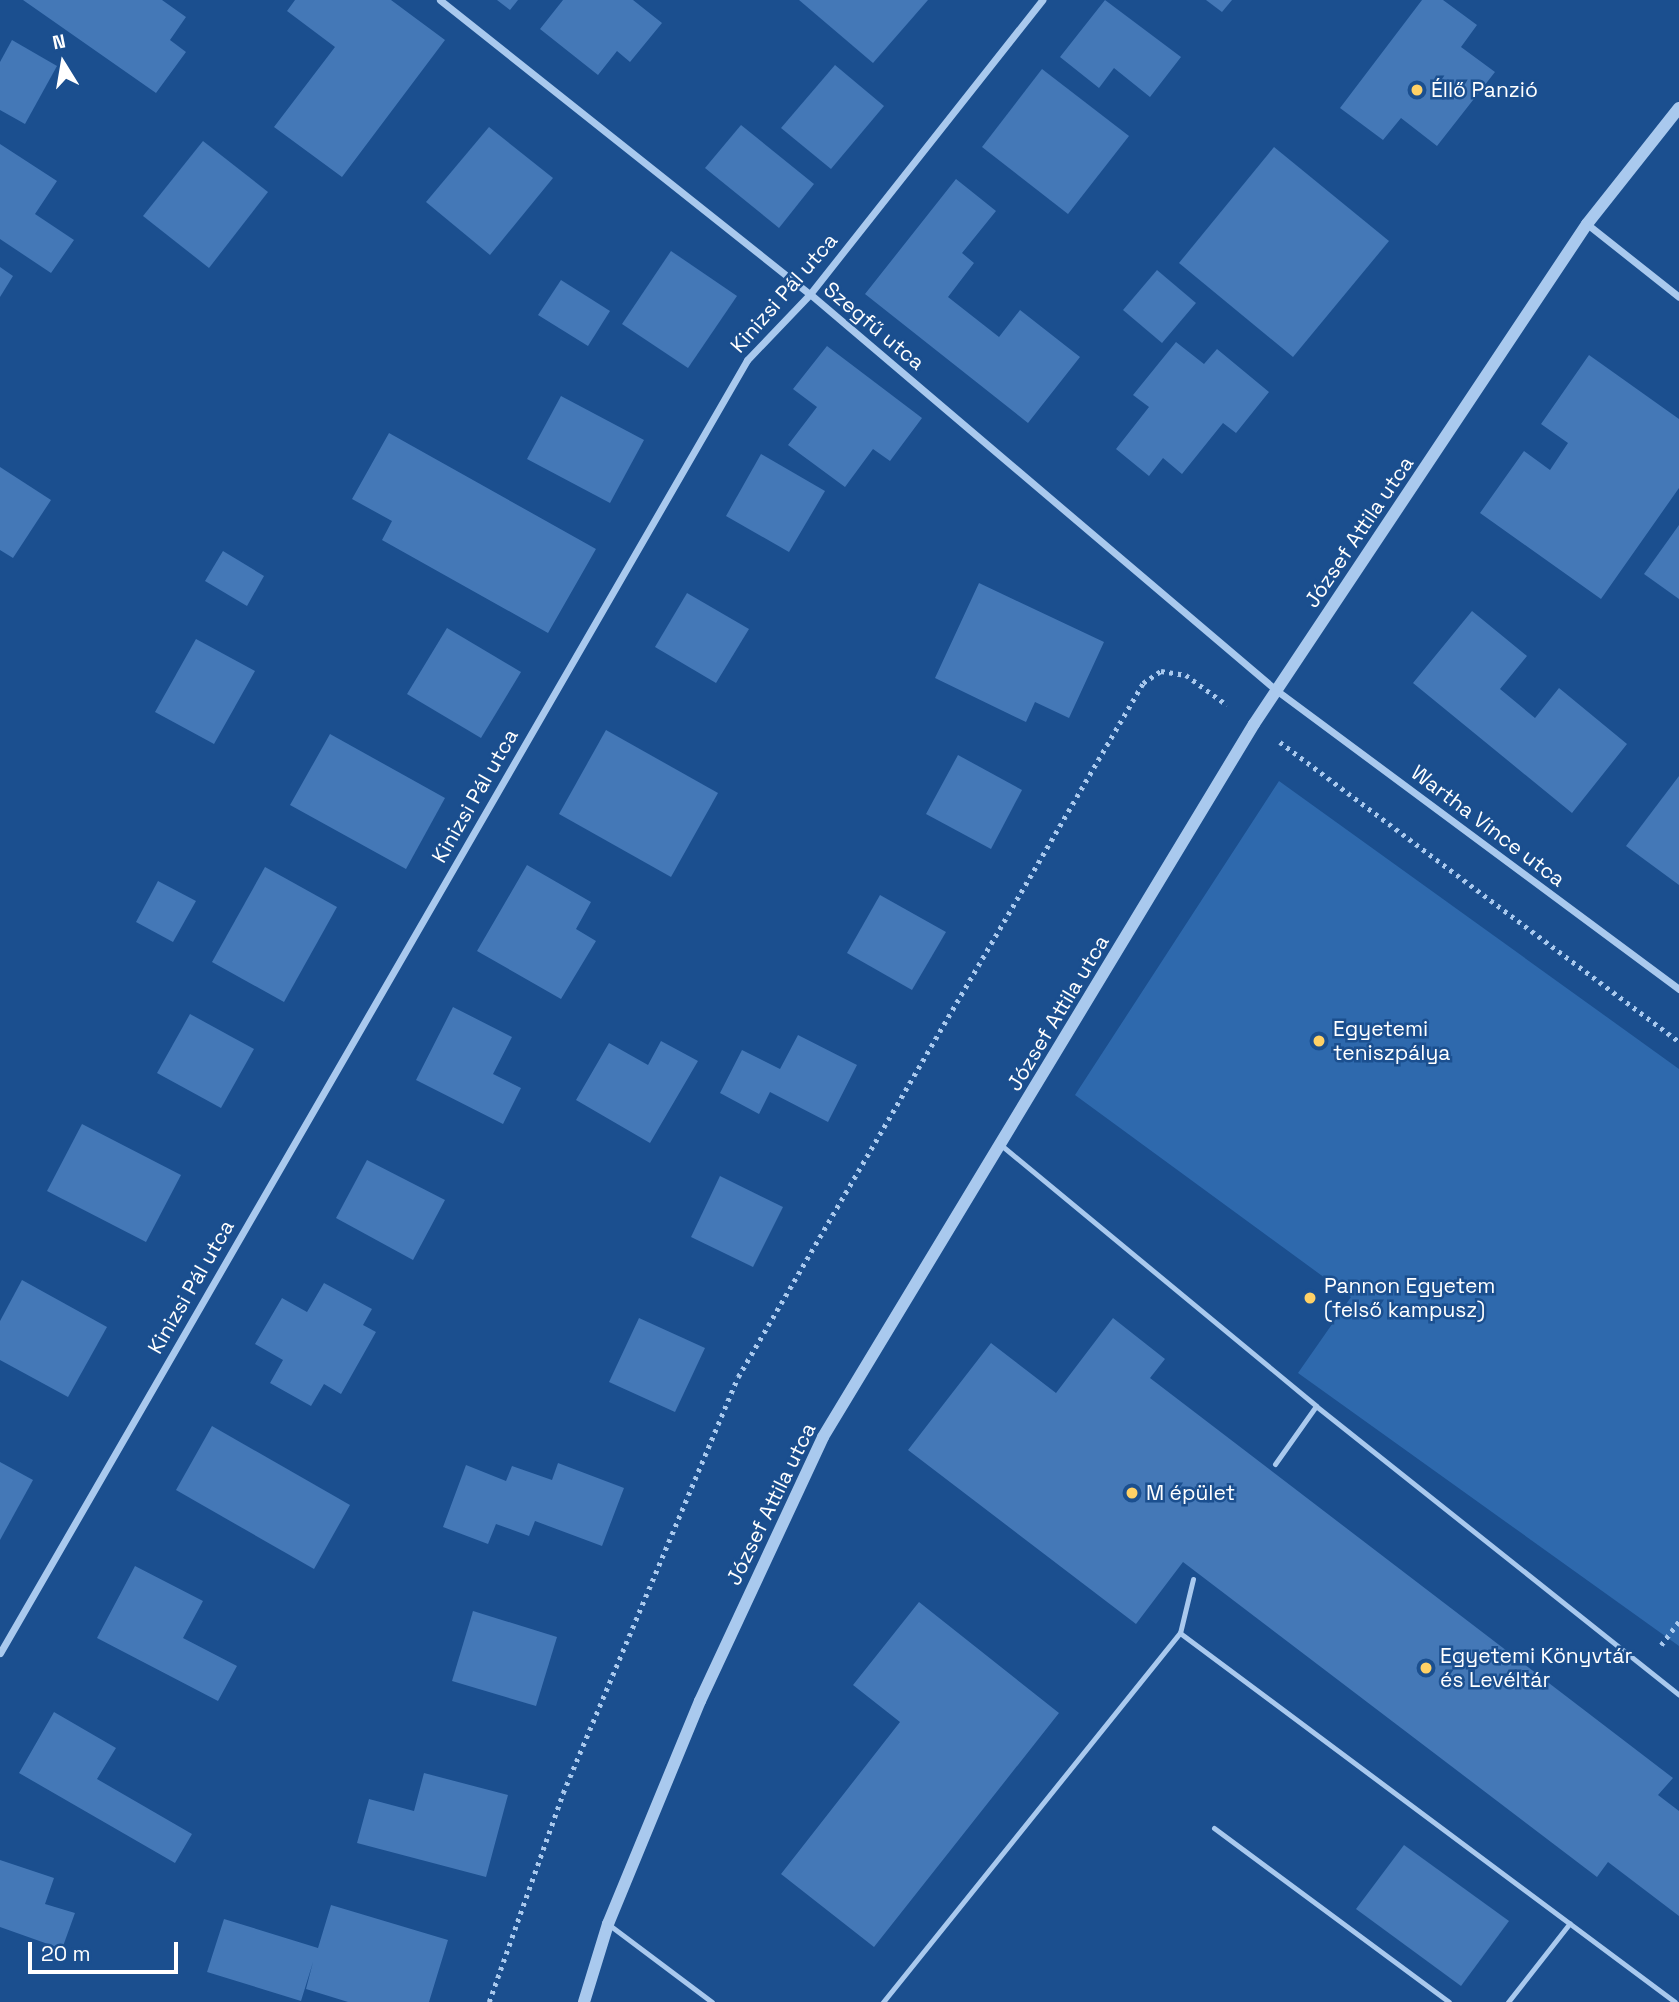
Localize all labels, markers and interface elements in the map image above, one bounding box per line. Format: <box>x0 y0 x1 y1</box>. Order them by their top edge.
north arrow <box>28 28 98 98</box>
text: N <box>50 28 68 55</box>
place label: Éllő Panzió <box>1431 77 1538 103</box>
marker: Éllő Panzió <box>1409 82 1425 98</box>
street label: Kinizsi Pál utca <box>725 228 843 358</box>
street label: Szegfű utca <box>819 277 929 375</box>
street label: József Attila utca <box>1299 451 1419 613</box>
street label: Kinizsi Pál utca <box>427 725 523 867</box>
street label: Wartha Vince utca <box>1406 760 1570 892</box>
street label: József Attila utca <box>1002 930 1114 1096</box>
place label: Egyetemi teniszpálya <box>1333 1016 1450 1066</box>
marker: Egyetemi teniszpálya <box>1311 1033 1327 1049</box>
street label: Kinizsi Pál utca <box>143 1216 239 1358</box>
place label: Pannon Egyetem (felső kampusz) <box>1324 1273 1495 1323</box>
marker: Pannon Egyetem (felső kampusz) <box>1302 1290 1318 1306</box>
street label: József Attila utca <box>721 1419 821 1589</box>
place label: M épület <box>1146 1480 1235 1506</box>
marker: M épület <box>1124 1485 1140 1501</box>
place label: Egyetemi Könyvtár és Levéltár <box>1440 1643 1632 1693</box>
marker: Egyetemi Könyvtár és Levéltár <box>1418 1660 1434 1676</box>
scale bar <box>32 1928 182 1972</box>
text: 20 m <box>41 1940 91 1967</box>

